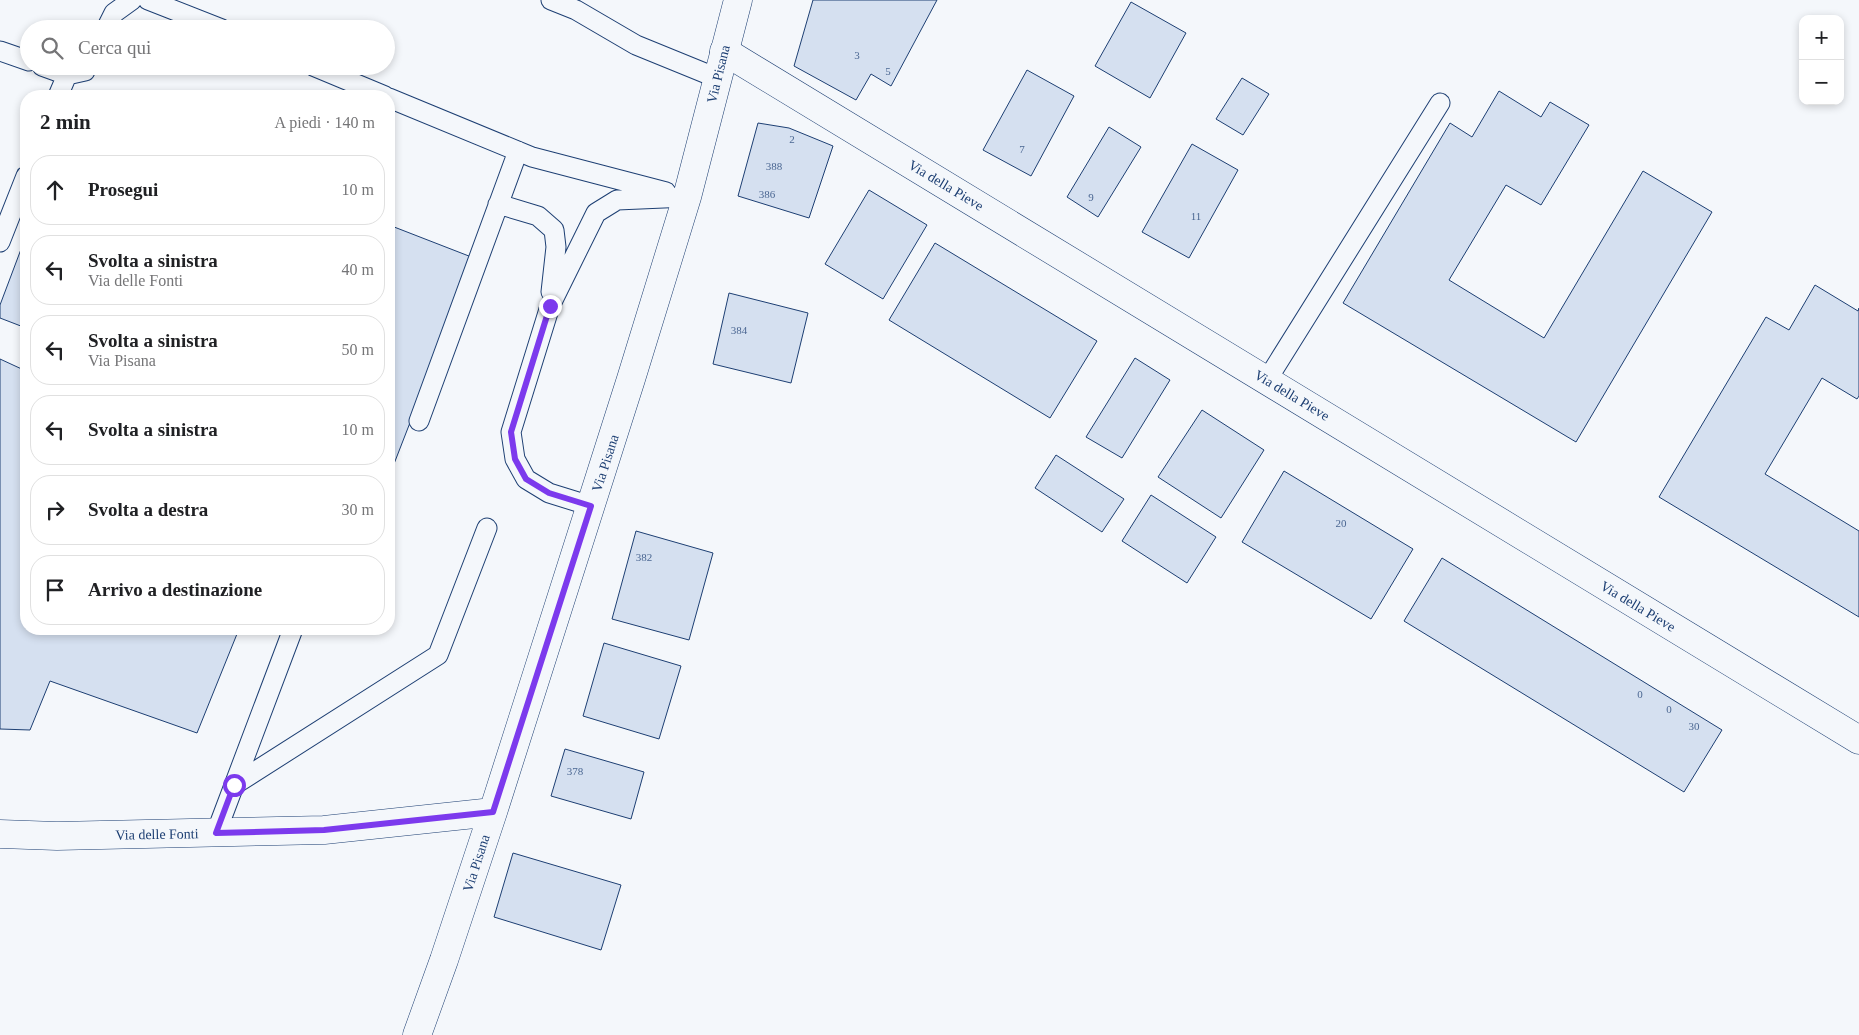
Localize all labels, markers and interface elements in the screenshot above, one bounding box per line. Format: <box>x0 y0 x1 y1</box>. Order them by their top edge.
map controls <box>1799 15 1844 105</box>
button: + <box>1799 15 1844 60</box>
search box <box>20 20 395 75</box>
icon: search <box>38 34 66 62</box>
text: Cerca qui <box>78 37 151 58</box>
street label: Via Pisana <box>704 43 733 105</box>
house number: 3 <box>854 49 860 61</box>
button: − <box>1799 60 1844 105</box>
house number: 5 <box>885 65 891 77</box>
text: 2 min <box>40 110 91 134</box>
text: A piedi · 140 m <box>275 114 375 131</box>
house number: 2 <box>789 133 795 145</box>
house number: 7 <box>1019 143 1025 155</box>
street label: Via della Pieve <box>906 157 986 214</box>
house number: 388 <box>766 160 783 172</box>
icon: ahead <box>41 176 69 204</box>
text: Prosegui <box>88 179 158 200</box>
text: 10 m <box>342 181 374 198</box>
house number: 386 <box>759 188 776 200</box>
house number: 9 <box>1088 191 1094 203</box>
house number: 11 <box>1191 210 1201 222</box>
text: Svolta a sinistra <box>88 250 218 271</box>
icon: left <box>41 256 69 284</box>
text: 40 m <box>342 261 374 278</box>
text: Via delle Fonti <box>88 272 183 289</box>
route end <box>539 295 562 318</box>
house number: 384 <box>731 324 748 336</box>
text: Svolta a sinistra <box>88 330 218 351</box>
icon: left <box>41 336 69 364</box>
text: 50 m <box>342 341 374 358</box>
text: Via Pisana <box>88 352 156 369</box>
street label: Via della Pieve <box>1252 367 1332 424</box>
icon: left <box>41 416 69 444</box>
text: Svolta a sinistra <box>88 419 218 440</box>
text: 10 m <box>342 421 374 438</box>
street label: Via Pisana <box>589 432 622 494</box>
icon: right <box>41 496 69 524</box>
text: Svolta a destra <box>88 499 208 520</box>
text: 30 m <box>342 501 374 518</box>
house number: 20 <box>1336 517 1347 529</box>
house number: 382 <box>636 551 652 563</box>
icon: arrive <box>41 576 69 604</box>
street label: Via della Pieve <box>1598 578 1678 635</box>
text: Arrivo a destinazione <box>88 579 262 600</box>
house number: 0 <box>1637 688 1643 700</box>
house number: 0 <box>1666 703 1672 715</box>
house number: 30 <box>1689 720 1700 732</box>
house number: 378 <box>567 765 584 777</box>
route start <box>223 774 246 797</box>
street label: Via delle Fonti <box>115 826 199 843</box>
street label: Via Pisana <box>460 832 493 894</box>

